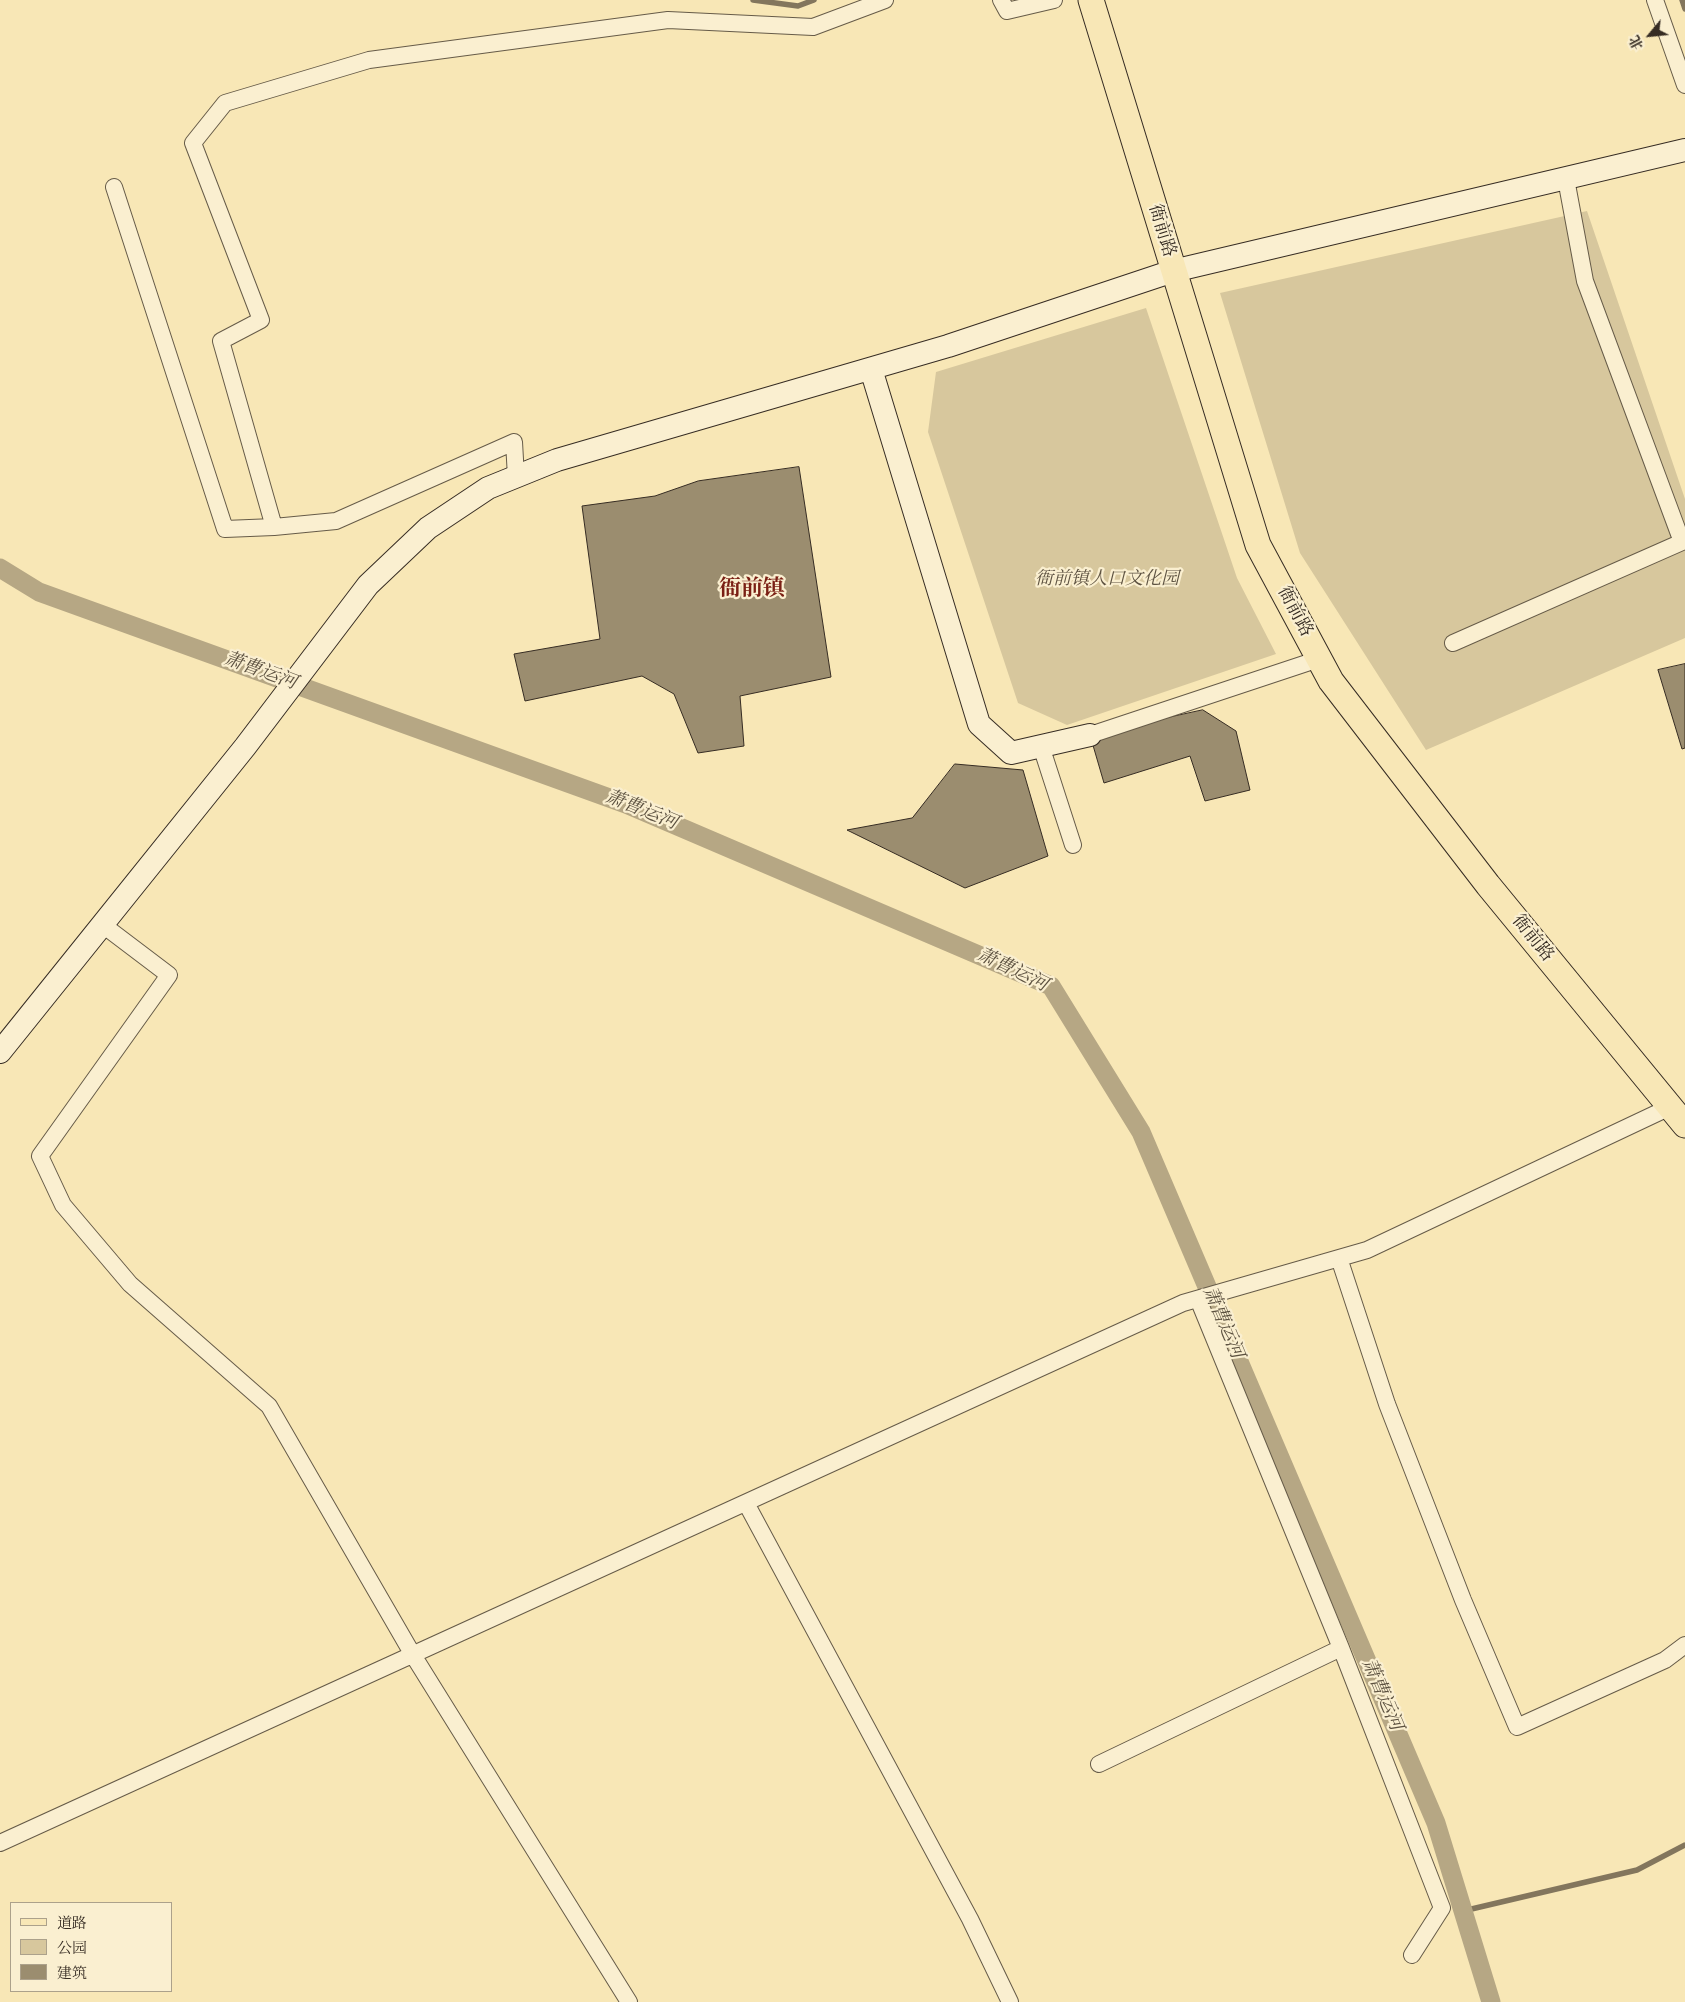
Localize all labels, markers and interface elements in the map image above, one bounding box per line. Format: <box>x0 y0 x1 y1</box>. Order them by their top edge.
north arrow <box>1625 10 1675 60</box>
text: 北 <box>1626 32 1648 52</box>
street label: 衙前路 <box>1143 202 1179 260</box>
park label: 衙前镇人口文化园 <box>1035 569 1179 591</box>
district label: 衙前镇 <box>719 577 785 603</box>
street label: 衙前路 <box>1272 583 1316 641</box>
water label: 萧曹运河 <box>220 648 300 696</box>
water label: 萧曹运河 <box>601 786 681 836</box>
street label: 衙前路 <box>1507 911 1557 967</box>
water label: 萧曹运河 <box>973 944 1051 998</box>
water label: 萧曹运河 <box>1197 1284 1247 1362</box>
water label: 萧曹运河 <box>1356 1656 1406 1734</box>
legend <box>10 1902 172 1992</box>
text: 道路 <box>57 1914 87 1933</box>
text: 公园 <box>57 1939 87 1958</box>
text: 建筑 <box>57 1964 87 1983</box>

